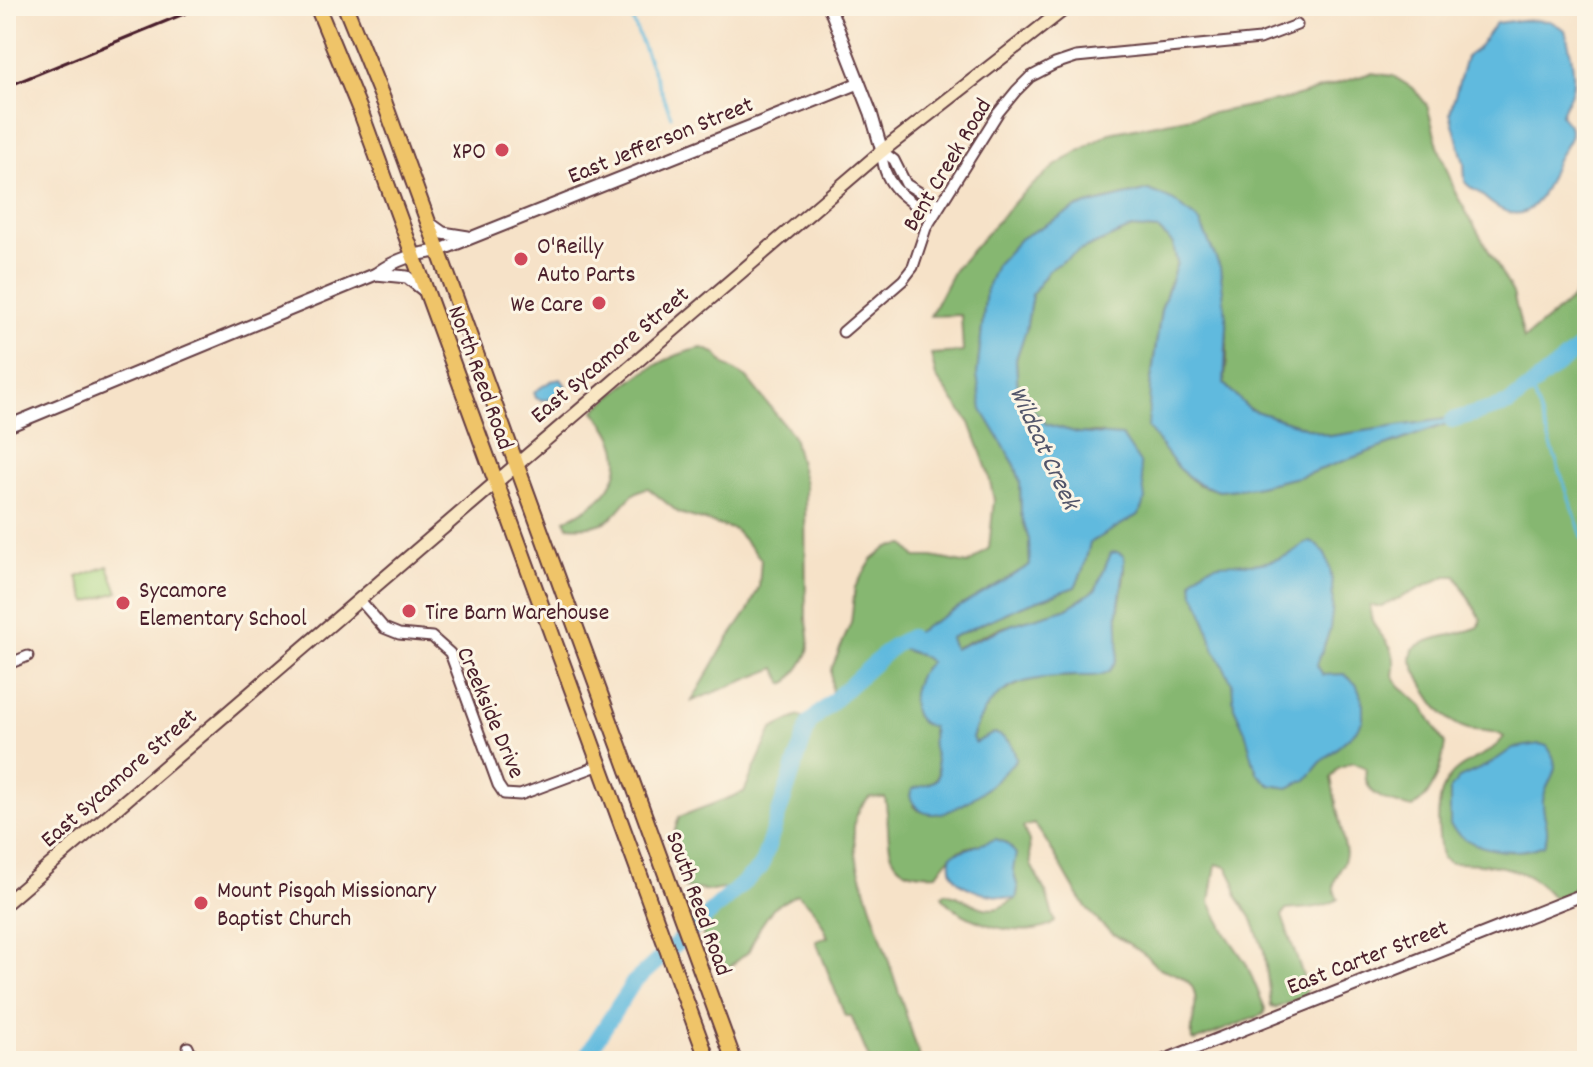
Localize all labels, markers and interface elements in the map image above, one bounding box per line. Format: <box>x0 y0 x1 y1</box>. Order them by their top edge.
street label: East Jefferson Street <box>563 89 759 195</box>
street label: Bent Creek Road <box>896 93 1002 238</box>
place label: XPO <box>453 136 486 170</box>
marker: XPO <box>493 141 511 159</box>
place label: O'Reilly Auto Parts <box>537 231 636 293</box>
marker: O'Reilly Auto Parts <box>512 250 530 268</box>
street label: East Sycamore Street <box>524 279 698 433</box>
place label: We Care <box>511 289 583 323</box>
marker: We Care <box>590 294 608 312</box>
street label: North Reed Road <box>437 301 521 455</box>
water label: Wildcat Creek <box>998 381 1089 518</box>
place label: Sycamore Elementary School <box>139 575 307 637</box>
marker: Sycamore Elementary School <box>114 594 132 612</box>
place label: Tire Barn Warehouse <box>425 597 609 631</box>
marker: Tire Barn Warehouse <box>400 602 418 620</box>
street label: Creekside Drive <box>446 642 532 784</box>
street label: East Sycamore Street <box>34 701 206 857</box>
street label: South Reed Road <box>655 827 739 981</box>
place label: Mount Pisgah Missionary Baptist Church <box>217 875 437 937</box>
marker: Mount Pisgah Missionary Baptist Church <box>192 894 210 912</box>
street label: East Carter Street <box>1282 912 1454 1005</box>

